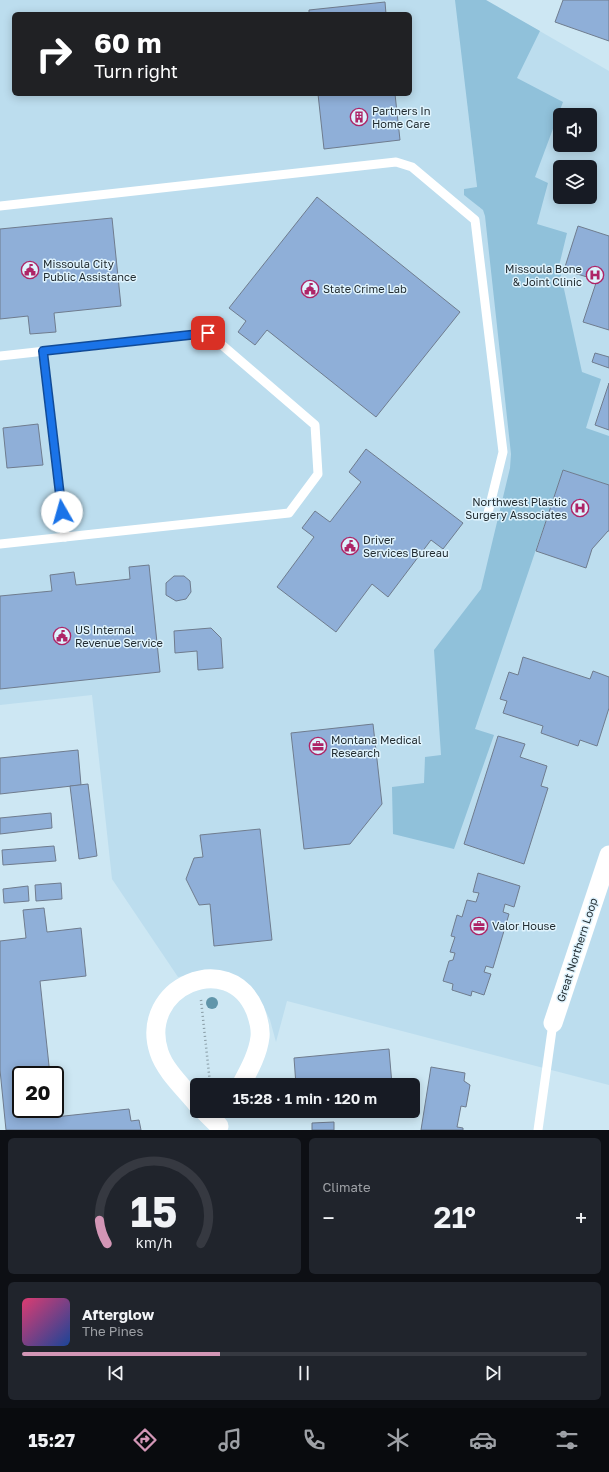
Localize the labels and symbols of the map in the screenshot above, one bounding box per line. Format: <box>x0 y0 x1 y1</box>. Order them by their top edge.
place label: Partners In Home Care <box>372 104 430 130</box>
building icon: Partners In Home Care <box>349 107 369 127</box>
place label: Missoula City Public Assistance <box>43 257 136 283</box>
public building icon: Missoula City Public Assistance <box>20 260 40 280</box>
place label: Missoula Bone & Joint Clinic <box>505 262 582 288</box>
hospital icon: Missoula Bone & Joint Clinic <box>585 265 605 285</box>
public building icon: State Crime Lab <box>300 279 320 299</box>
place label: State Crime Lab <box>323 282 407 295</box>
pin <box>191 316 225 350</box>
position arrow <box>41 491 83 533</box>
place label: Northwest Plastic Surgery Associates <box>465 495 567 521</box>
hospital icon: Northwest Plastic Surgery Associates <box>570 498 590 518</box>
place label: Driver Services Bureau <box>363 533 449 559</box>
public building icon: Driver Services Bureau <box>340 536 360 556</box>
place label: US Internal Revenue Service <box>75 623 163 649</box>
public building icon: US Internal Revenue Service <box>52 626 72 646</box>
place label: Montana Medical Research <box>331 733 422 759</box>
office icon: Montana Medical Research <box>308 736 328 756</box>
street label: Great Northern Loop <box>554 896 600 1003</box>
office icon: Valor House <box>469 916 489 936</box>
place label: Valor House <box>492 919 556 932</box>
speed limit sign: 20 <box>12 1066 64 1118</box>

